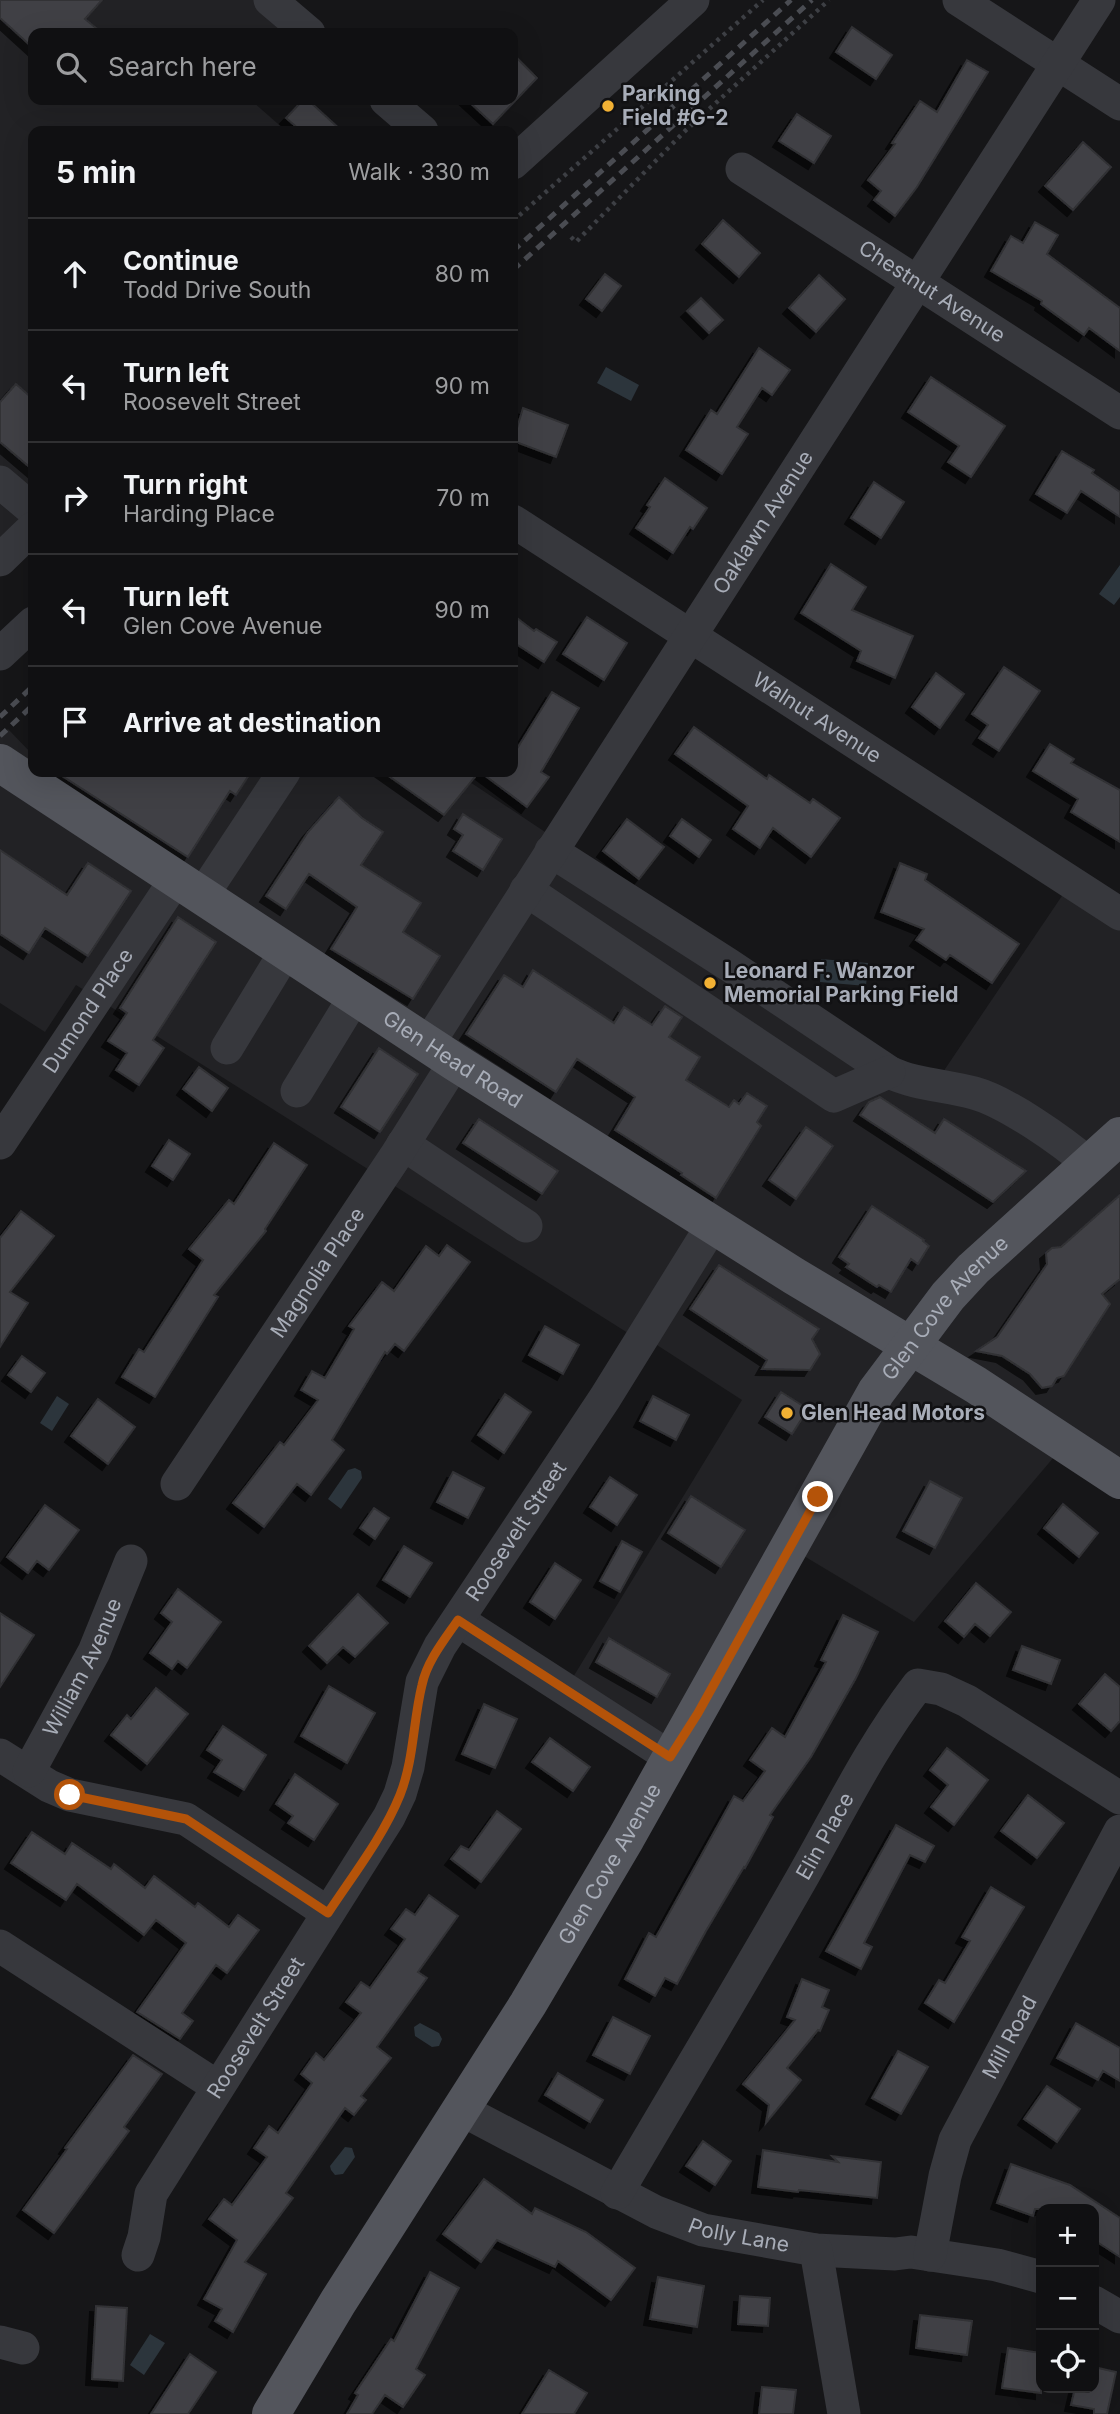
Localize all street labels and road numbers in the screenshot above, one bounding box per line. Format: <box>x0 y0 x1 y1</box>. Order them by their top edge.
street label: Chestnut Avenue <box>854 235 1010 348</box>
street label: Oaklawn Avenue <box>708 446 818 599</box>
street label: Walnut Avenue <box>748 667 886 768</box>
street label: Dumond Place <box>37 943 138 1077</box>
street label: Glen Head Road <box>378 1005 527 1113</box>
street label: Magnolia Place <box>265 1203 370 1342</box>
street label: Glen Cove Avenue <box>876 1230 1013 1385</box>
street label: Roosevelt Street <box>460 1457 571 1606</box>
street label: William Avenue <box>37 1594 127 1740</box>
street label: Glen Cove Avenue <box>553 1779 666 1949</box>
street label: Elin Place <box>791 1788 859 1884</box>
street label: Roosevelt Street <box>202 1952 309 2103</box>
street label: Mill Road <box>977 1991 1042 2083</box>
street label: Polly Lane <box>685 2213 791 2257</box>

